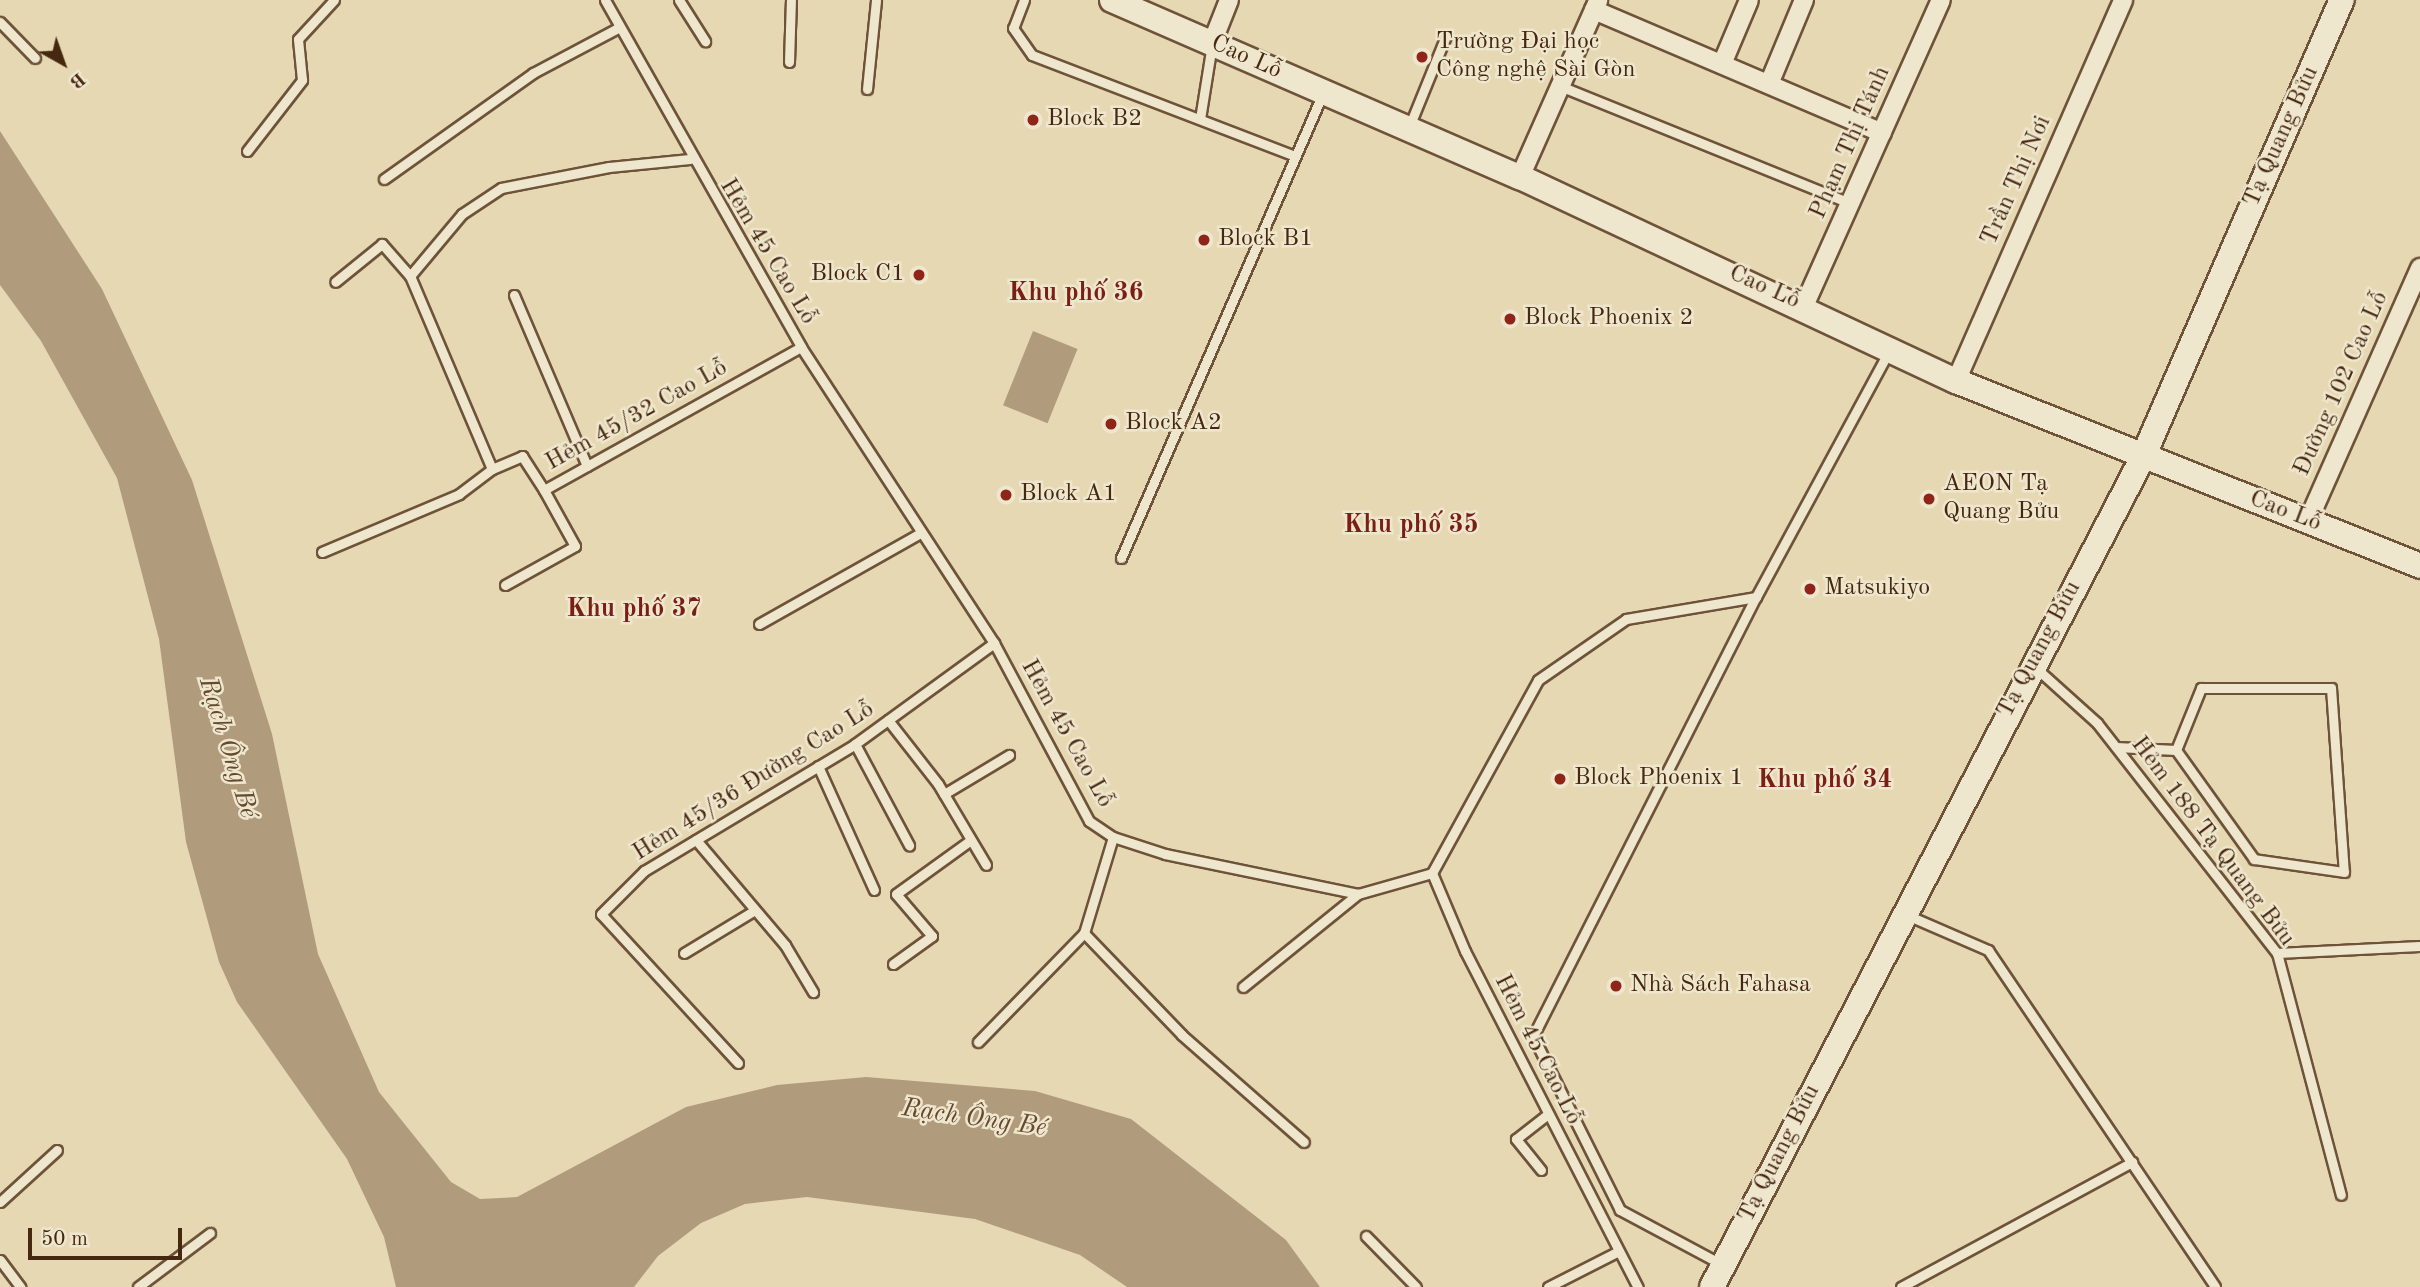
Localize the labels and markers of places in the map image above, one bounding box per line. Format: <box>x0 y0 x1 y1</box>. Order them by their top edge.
place label: Trường Đại học Công nghệ Sài Gòn <box>1436 29 1635 85</box>
marker: Trường Đại học Công nghệ Sài Gòn <box>1414 49 1430 65</box>
place label: Block B2 <box>1047 106 1142 134</box>
marker: Block B2 <box>1025 112 1041 128</box>
place label: Block B1 <box>1218 226 1313 254</box>
marker: Block B1 <box>1196 232 1212 248</box>
place label: Block C1 <box>810 261 905 289</box>
marker: Block C1 <box>911 267 927 283</box>
place label: Block Phoenix 2 <box>1524 305 1693 333</box>
marker: Block Phoenix 2 <box>1502 311 1518 327</box>
place label: Block A2 <box>1125 410 1222 438</box>
marker: Block A2 <box>1103 416 1119 432</box>
place label: AEON Tạ Quang Bửu <box>1943 471 2059 527</box>
place label: Block A1 <box>1020 481 1117 509</box>
marker: Block A1 <box>998 487 1014 503</box>
marker: AEON Tạ Quang Bửu <box>1921 491 1937 507</box>
place label: Matsukiyo <box>1824 575 1930 603</box>
marker: Matsukiyo <box>1802 581 1818 597</box>
place label: Block Phoenix 1 <box>1574 765 1743 793</box>
marker: Block Phoenix 1 <box>1552 771 1568 787</box>
place label: Nhà Sách Fahasa <box>1630 972 1811 1000</box>
marker: Nhà Sách Fahasa <box>1608 978 1624 994</box>

